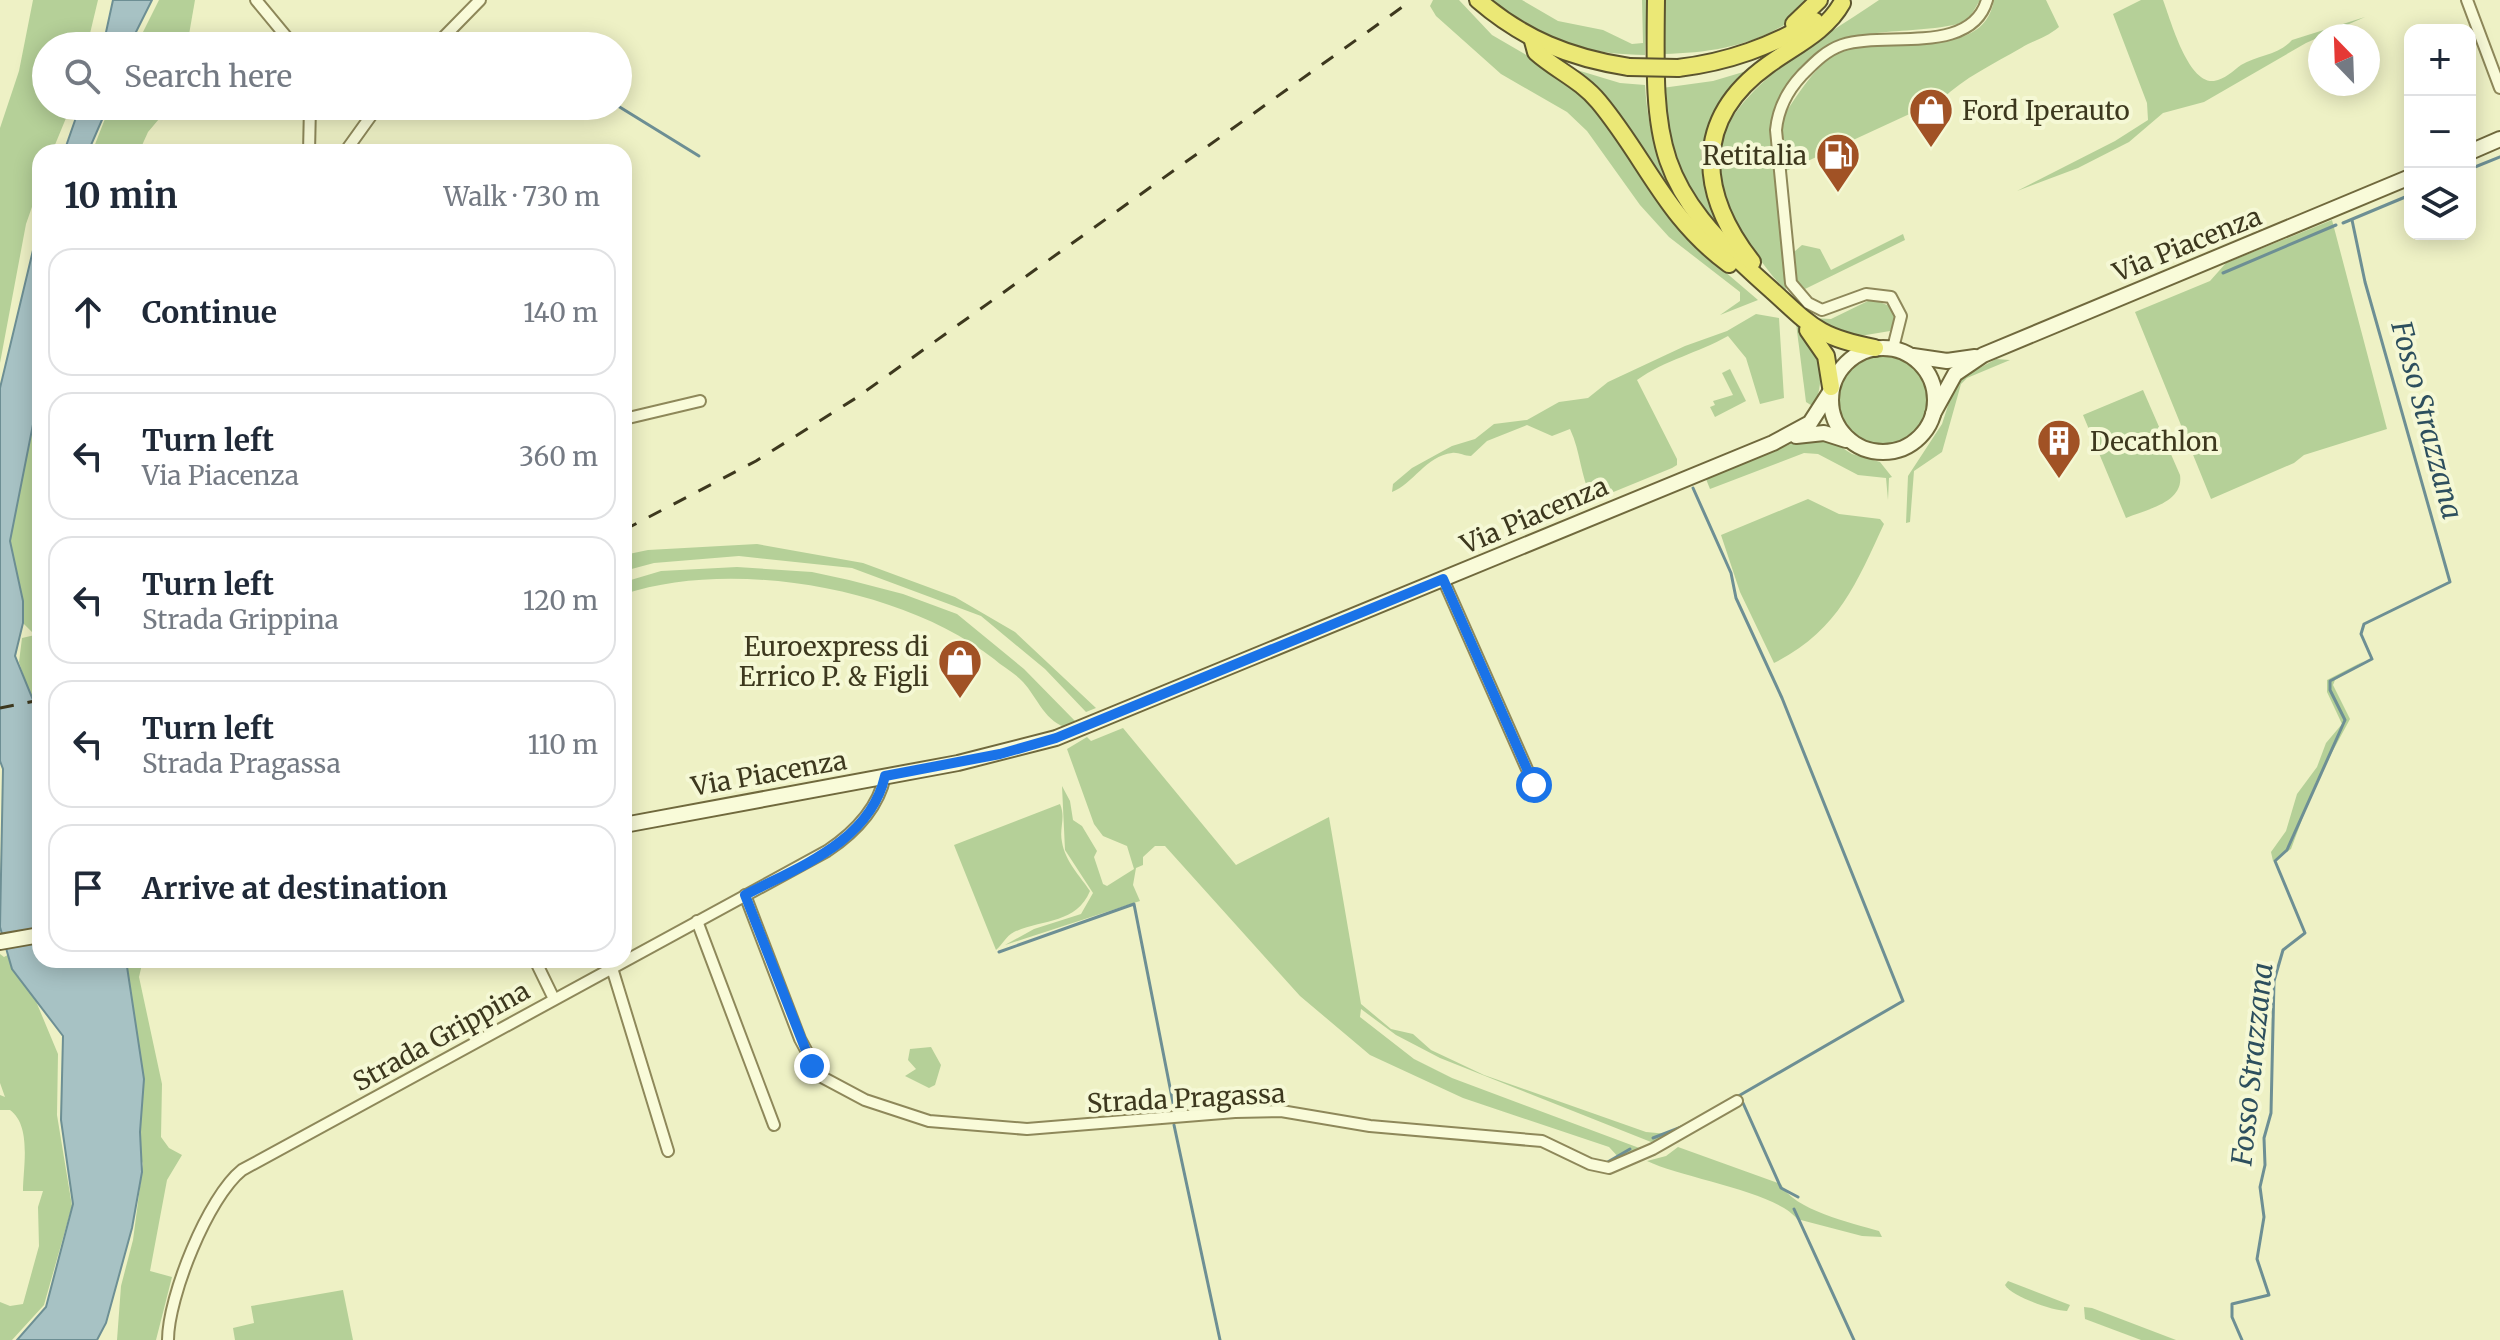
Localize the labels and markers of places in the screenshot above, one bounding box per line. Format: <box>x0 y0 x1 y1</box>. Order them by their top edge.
shop icon: Ford Iperauto <box>1907 86 1955 149</box>
place label: Ford Iperauto <box>1962 94 2130 127</box>
fuel station icon: Retitalia <box>1814 131 1862 194</box>
place label: Retitalia <box>1702 139 1807 172</box>
building icon: Decathlon <box>2035 417 2083 480</box>
place label: Decathlon <box>2090 425 2218 458</box>
place label: Euroexpress di Errico P. & Figli <box>739 630 929 693</box>
shop icon: Euroexpress di Errico P. & Figli <box>936 637 984 700</box>

